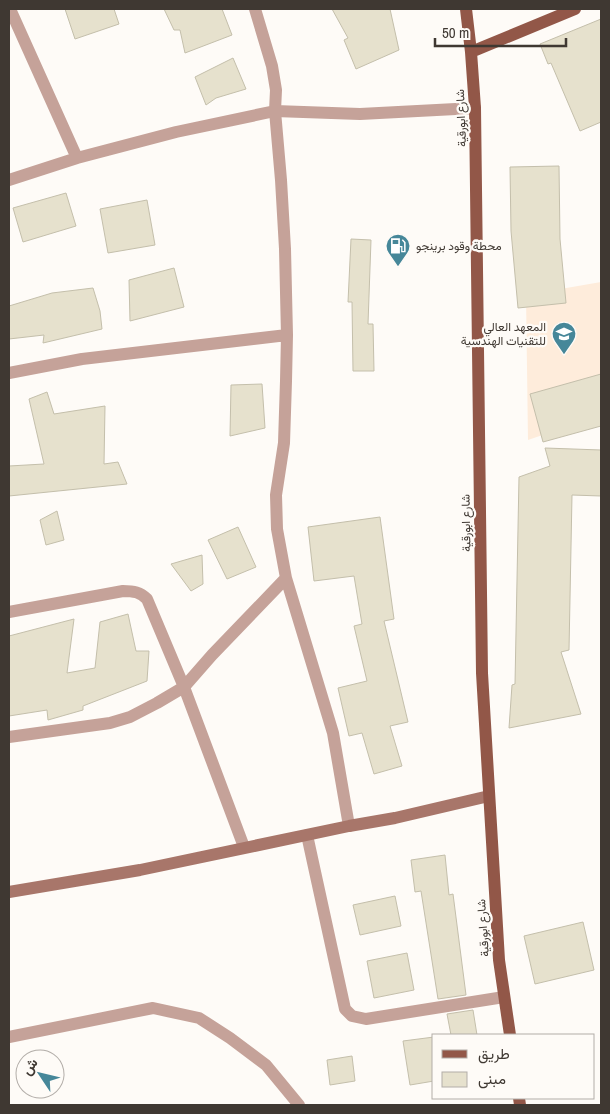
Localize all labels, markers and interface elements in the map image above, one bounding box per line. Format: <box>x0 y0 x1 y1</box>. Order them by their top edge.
scale bar <box>435 15 566 47</box>
text: 50 m <box>442 22 469 43</box>
street label: شارع ابورقية <box>452 89 471 147</box>
fuel station icon: محطة وقود برينجو <box>385 233 411 267</box>
place label: محطة وقود برينجو <box>416 238 502 254</box>
place label: المعهد العالي للتقنيات الهندسية <box>461 319 546 349</box>
school or university icon: المعهد العالي للتقنيات الهندسية <box>551 321 577 355</box>
street label: شارع ابورقية <box>457 494 476 552</box>
street label: شارع ابورقية <box>473 898 494 957</box>
legend <box>432 1034 595 1099</box>
text: طريق <box>478 1043 510 1064</box>
north arrow <box>15 1049 65 1099</box>
text: ش <box>17 1054 42 1079</box>
text: مبنى <box>478 1068 506 1089</box>

